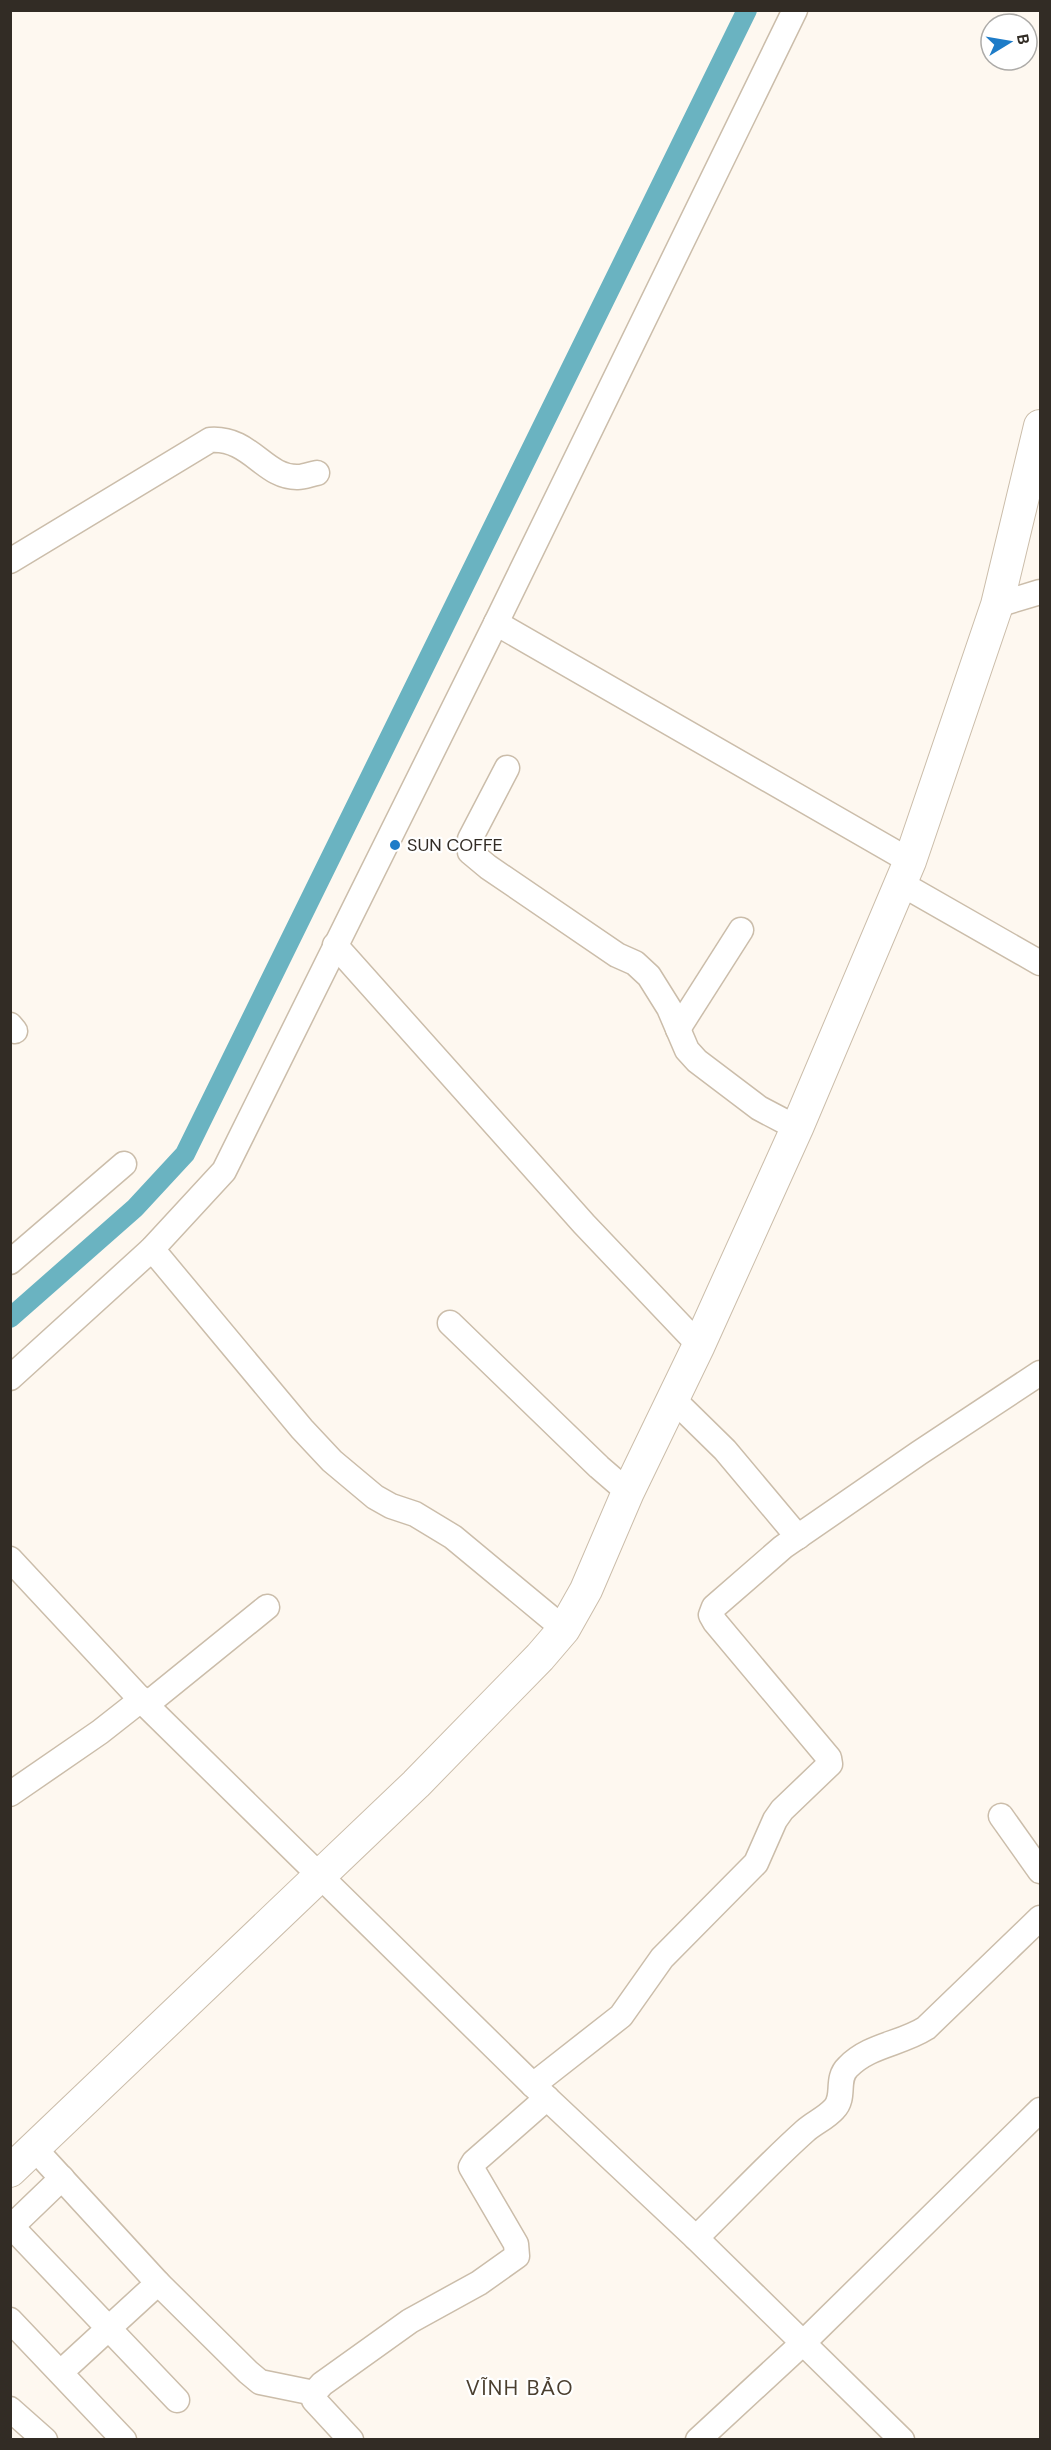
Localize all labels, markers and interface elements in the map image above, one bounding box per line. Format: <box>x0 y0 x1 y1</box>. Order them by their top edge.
north arrow <box>979 12 1039 72</box>
text: B <box>1012 32 1035 46</box>
place label: SUN COFFE <box>407 833 503 857</box>
marker: SUN COFFE <box>388 838 402 852</box>
district label: VĨNH BẢO <box>466 2374 574 2402</box>

